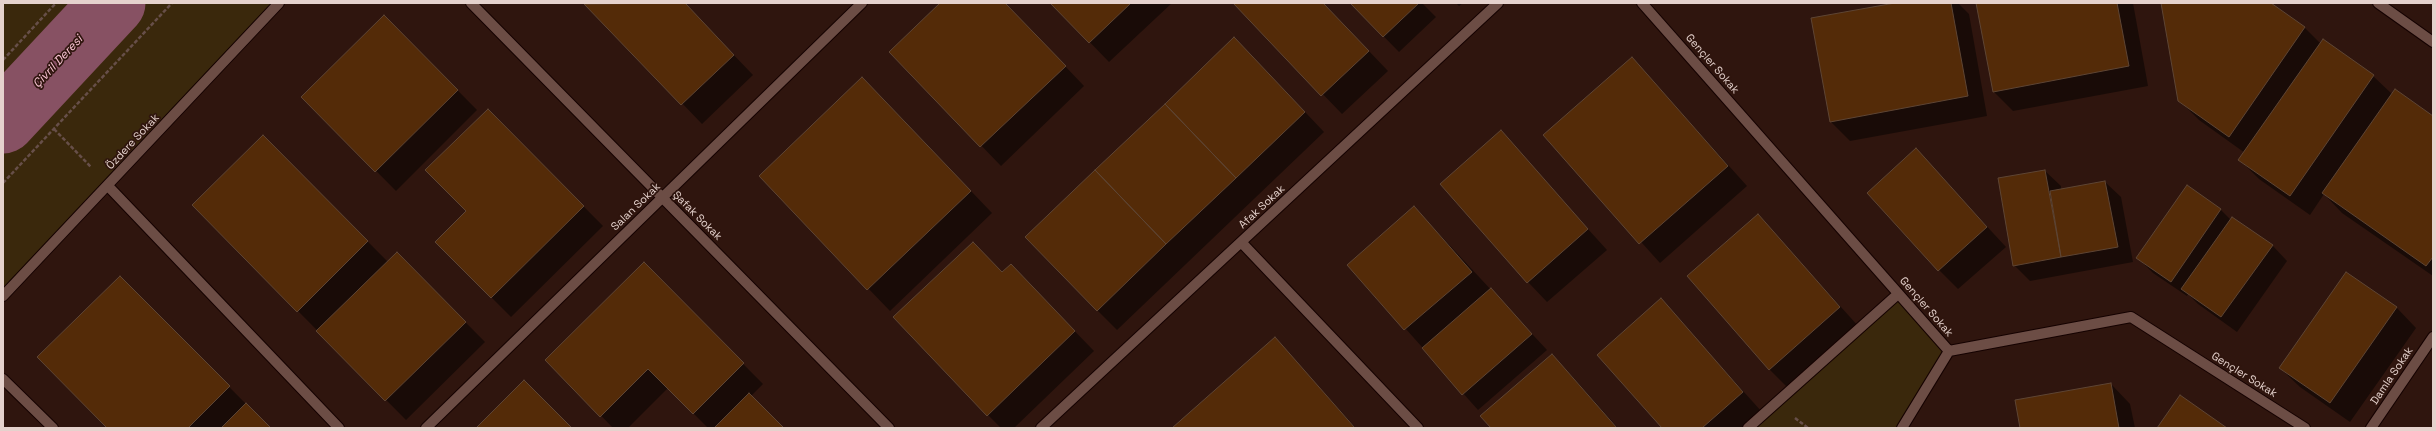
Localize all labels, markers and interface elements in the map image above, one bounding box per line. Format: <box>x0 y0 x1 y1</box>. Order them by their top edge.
street label: Gençler Sokak <box>1682 31 1742 97</box>
water label: Çivril Deresi <box>30 33 86 91</box>
street label: Özdere Sokak <box>104 111 162 173</box>
street label: Salan Sokak <box>609 180 663 234</box>
street label: Afak Sokak <box>1236 182 1288 232</box>
street label: Şafak Sokak <box>670 189 724 243</box>
street label: Gençler Sokak <box>1896 274 1956 340</box>
street label: Damla Sokak <box>2368 345 2416 407</box>
street label: Gençler Sokak <box>2209 350 2279 400</box>

